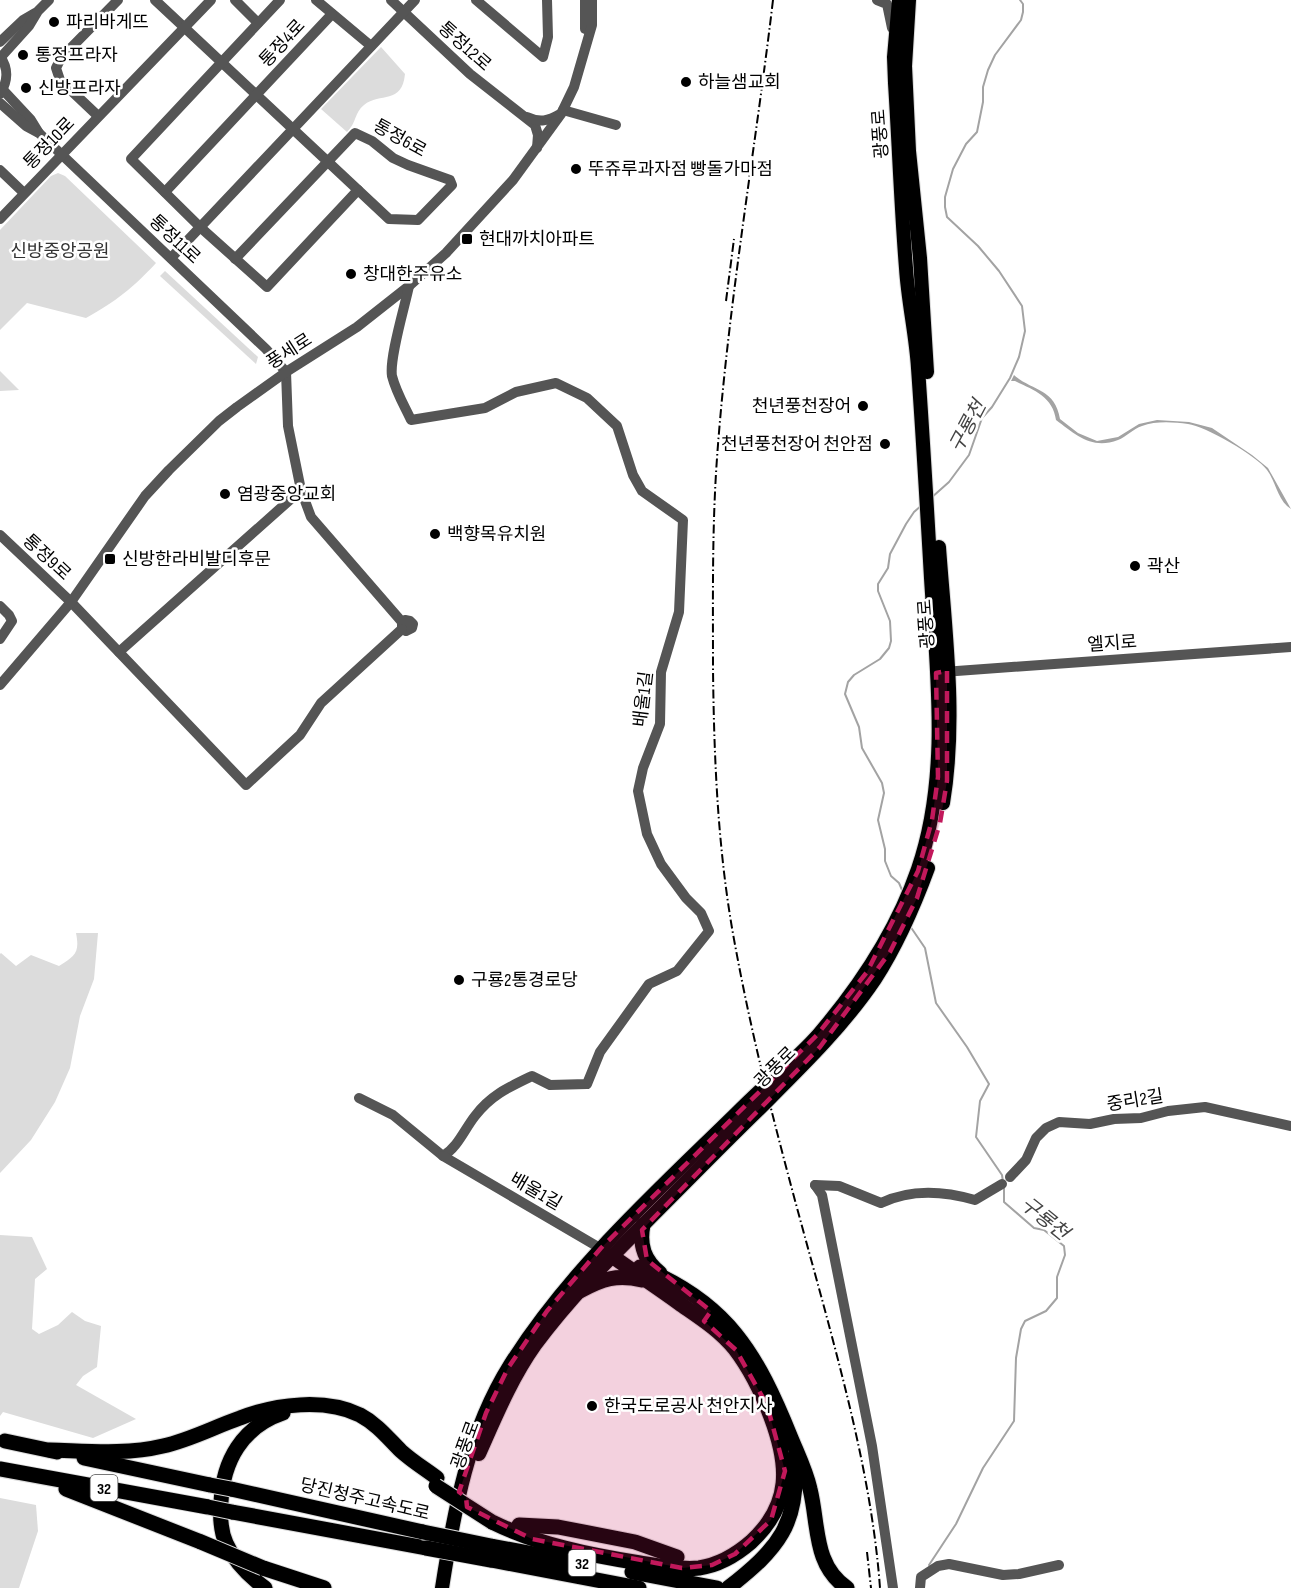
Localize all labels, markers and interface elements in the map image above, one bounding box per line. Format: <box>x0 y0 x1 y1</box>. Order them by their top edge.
place label: 파리바게뜨 <box>66 12 149 33</box>
marker: 파리바게뜨 <box>47 15 61 29</box>
street label: 통정4로 <box>255 15 310 71</box>
street label: 통정12로 <box>434 17 495 75</box>
place label: 통정프라자 <box>35 45 118 66</box>
marker: 통정프라자 <box>16 48 30 62</box>
place label: 하늘샘교회 <box>698 72 781 93</box>
marker: 하늘샘교회 <box>679 75 693 89</box>
place label: 신방프라자 <box>38 78 121 99</box>
marker: 신방프라자 <box>19 81 33 95</box>
street label: 광풍로 <box>868 108 893 159</box>
street label: 통정10로 <box>20 113 79 174</box>
street label: 통정6로 <box>369 115 430 162</box>
place label: 뚜쥬루과자점 빵돌가마점 <box>588 159 773 180</box>
marker: 뚜쥬루과자점 빵돌가마점 <box>569 162 583 176</box>
street label: 통정11로 <box>145 210 205 268</box>
place label: 현대까치아파트 <box>479 229 595 250</box>
marker: 현대까치아파트 <box>460 232 474 246</box>
park label: 신방중앙공원 <box>10 241 110 262</box>
place label: 창대한주유소 <box>363 264 462 285</box>
marker: 창대한주유소 <box>344 267 358 281</box>
street label: 풍세로 <box>263 329 316 374</box>
water label: 구룡천 <box>944 394 993 456</box>
place label: 천년풍천장어 <box>752 396 851 417</box>
marker: 천년풍천장어 <box>856 399 870 413</box>
place label: 천년풍천장어 천안점 <box>721 434 873 455</box>
marker: 천년풍천장어 천안점 <box>878 437 892 451</box>
place label: 염광중앙교회 <box>237 484 336 505</box>
marker: 염광중앙교회 <box>218 487 232 501</box>
place label: 백향목유치원 <box>447 524 546 545</box>
marker: 백향목유치원 <box>428 527 442 541</box>
street label: 통정9로 <box>18 530 75 585</box>
place label: 신방한라비발디후문 <box>122 549 271 570</box>
marker: 신방한라비발디후문 <box>103 552 117 566</box>
place label: 곽산 <box>1147 556 1180 577</box>
marker: 곽산 <box>1128 559 1142 573</box>
street label: 광풍로 <box>914 598 939 649</box>
street label: 엘지로 <box>1087 631 1138 656</box>
street label: 배울1길 <box>630 670 657 728</box>
place label: 구룡2통경로당 <box>471 970 578 991</box>
marker: 구룡2통경로당 <box>452 973 466 987</box>
street label: 광풍로 <box>750 1042 800 1092</box>
street label: 중리2길 <box>1105 1086 1165 1115</box>
street label: 배울1길 <box>506 1168 565 1215</box>
water label: 구룡천 <box>1015 1192 1075 1247</box>
place label: 한국도로공사 천안지사 <box>604 1396 773 1417</box>
marker: 한국도로공사 천안지사 <box>585 1399 599 1413</box>
street label: 광풍로 <box>447 1418 484 1472</box>
street label: 당진청주고속도로 <box>298 1474 432 1525</box>
road number: 32 <box>90 1475 118 1501</box>
road number: 32 <box>568 1550 596 1576</box>

